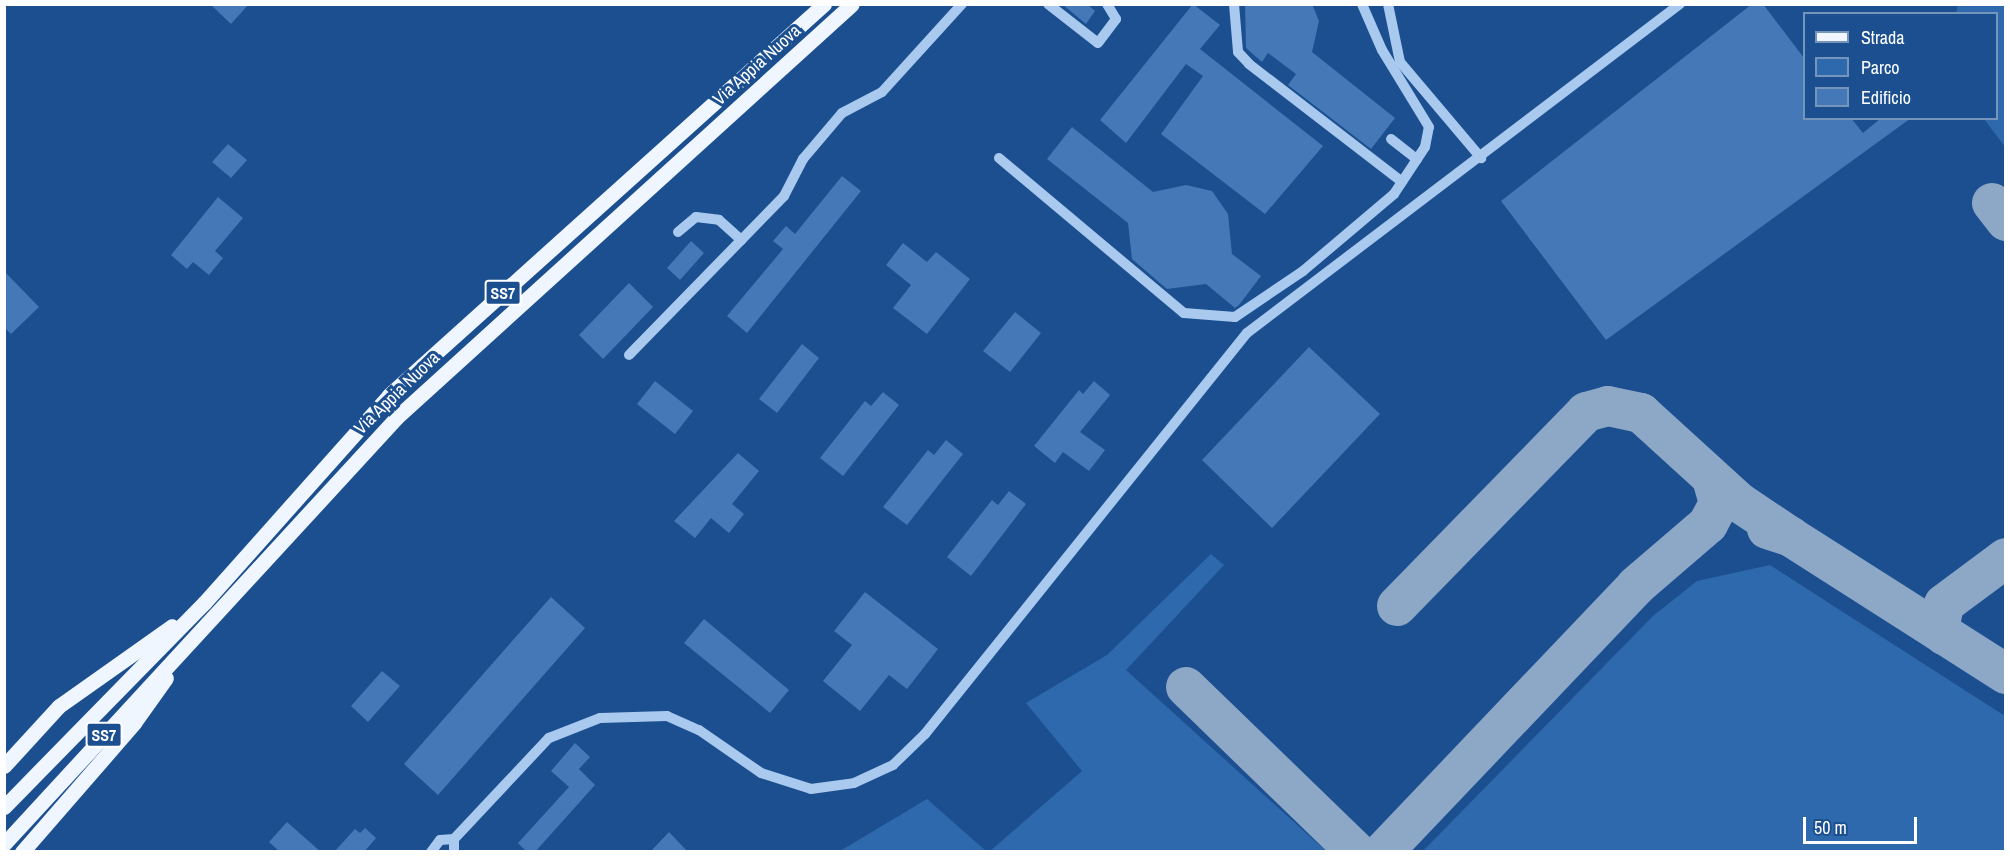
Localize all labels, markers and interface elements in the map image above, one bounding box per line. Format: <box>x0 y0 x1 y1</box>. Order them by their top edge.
legend <box>1803 12 1998 120</box>
street label: Via Appia Nuova <box>708 20 806 110</box>
text: Strada <box>1861 25 1905 50</box>
text: Parco <box>1861 55 1900 80</box>
text: Edificio <box>1861 85 1911 110</box>
road number: SS7 <box>484 280 522 306</box>
street label: Via Appia Nuova <box>349 347 445 439</box>
road number: SS7 <box>84 722 124 748</box>
scale bar <box>1806 805 1920 843</box>
text: 50 m <box>1814 815 1847 840</box>

